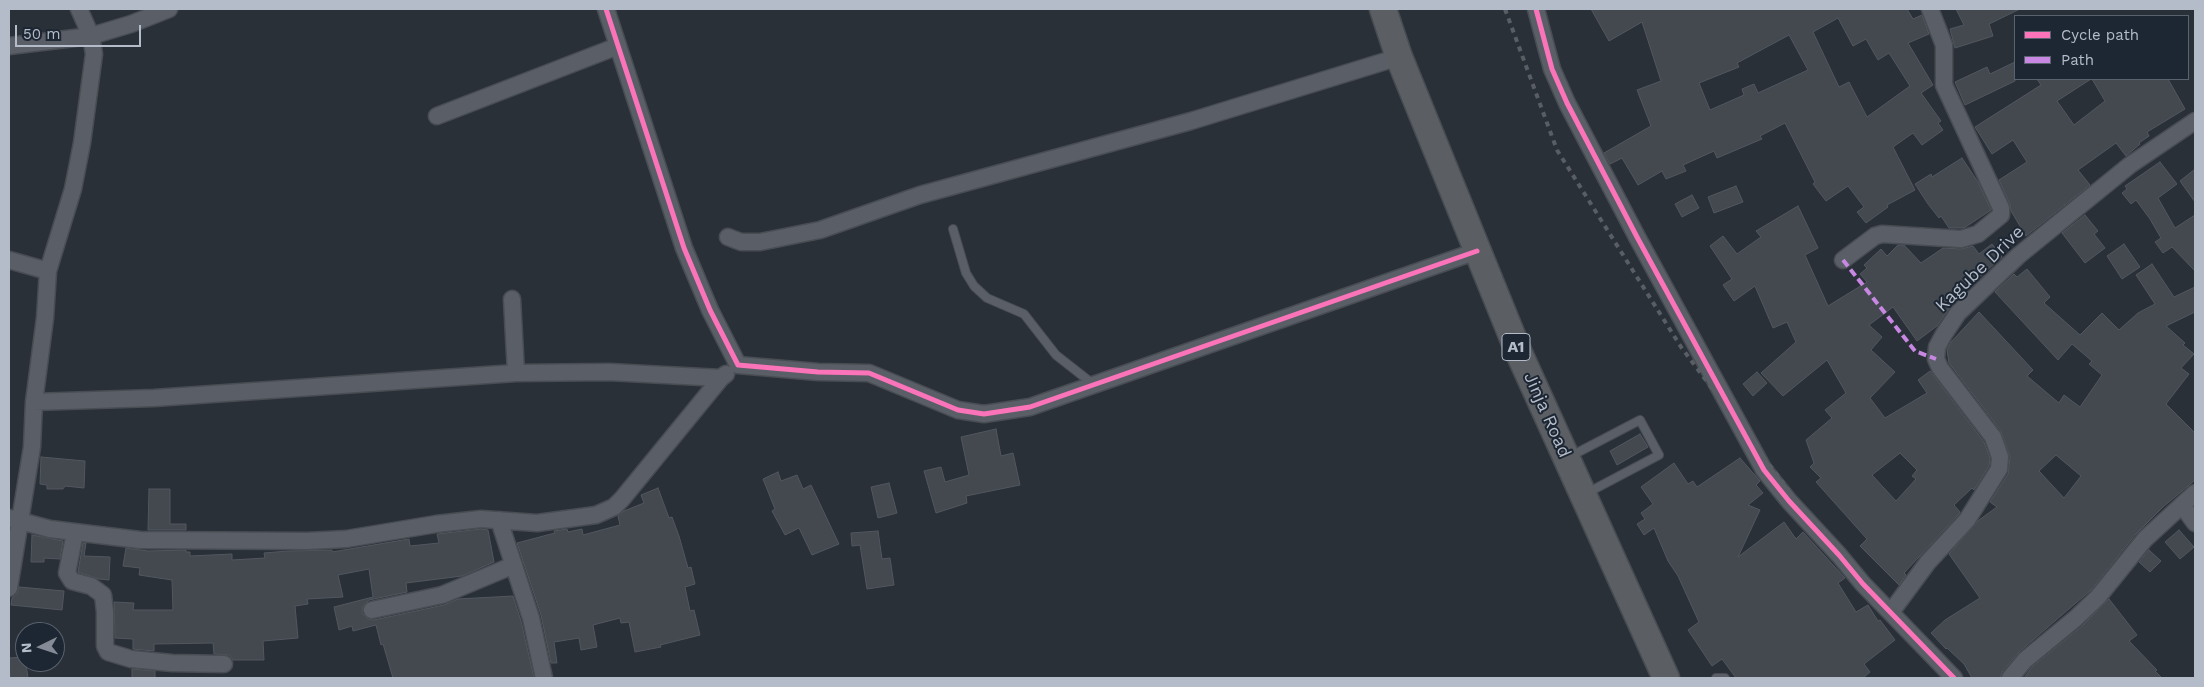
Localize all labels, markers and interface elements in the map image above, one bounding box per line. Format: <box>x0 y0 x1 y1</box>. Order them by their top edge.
scale bar <box>18 15 144 47</box>
legend <box>2014 15 2189 80</box>
text: 50 m <box>23 25 60 43</box>
text: Cycle path <box>2061 26 2139 44</box>
text: Path <box>2061 51 2094 69</box>
street label: Kagube Drive <box>1931 221 2029 317</box>
road number: A1 <box>1502 334 1530 361</box>
street label: Jinja Road <box>1519 369 1575 461</box>
north arrow <box>15 622 65 672</box>
text: N <box>18 642 34 654</box>

